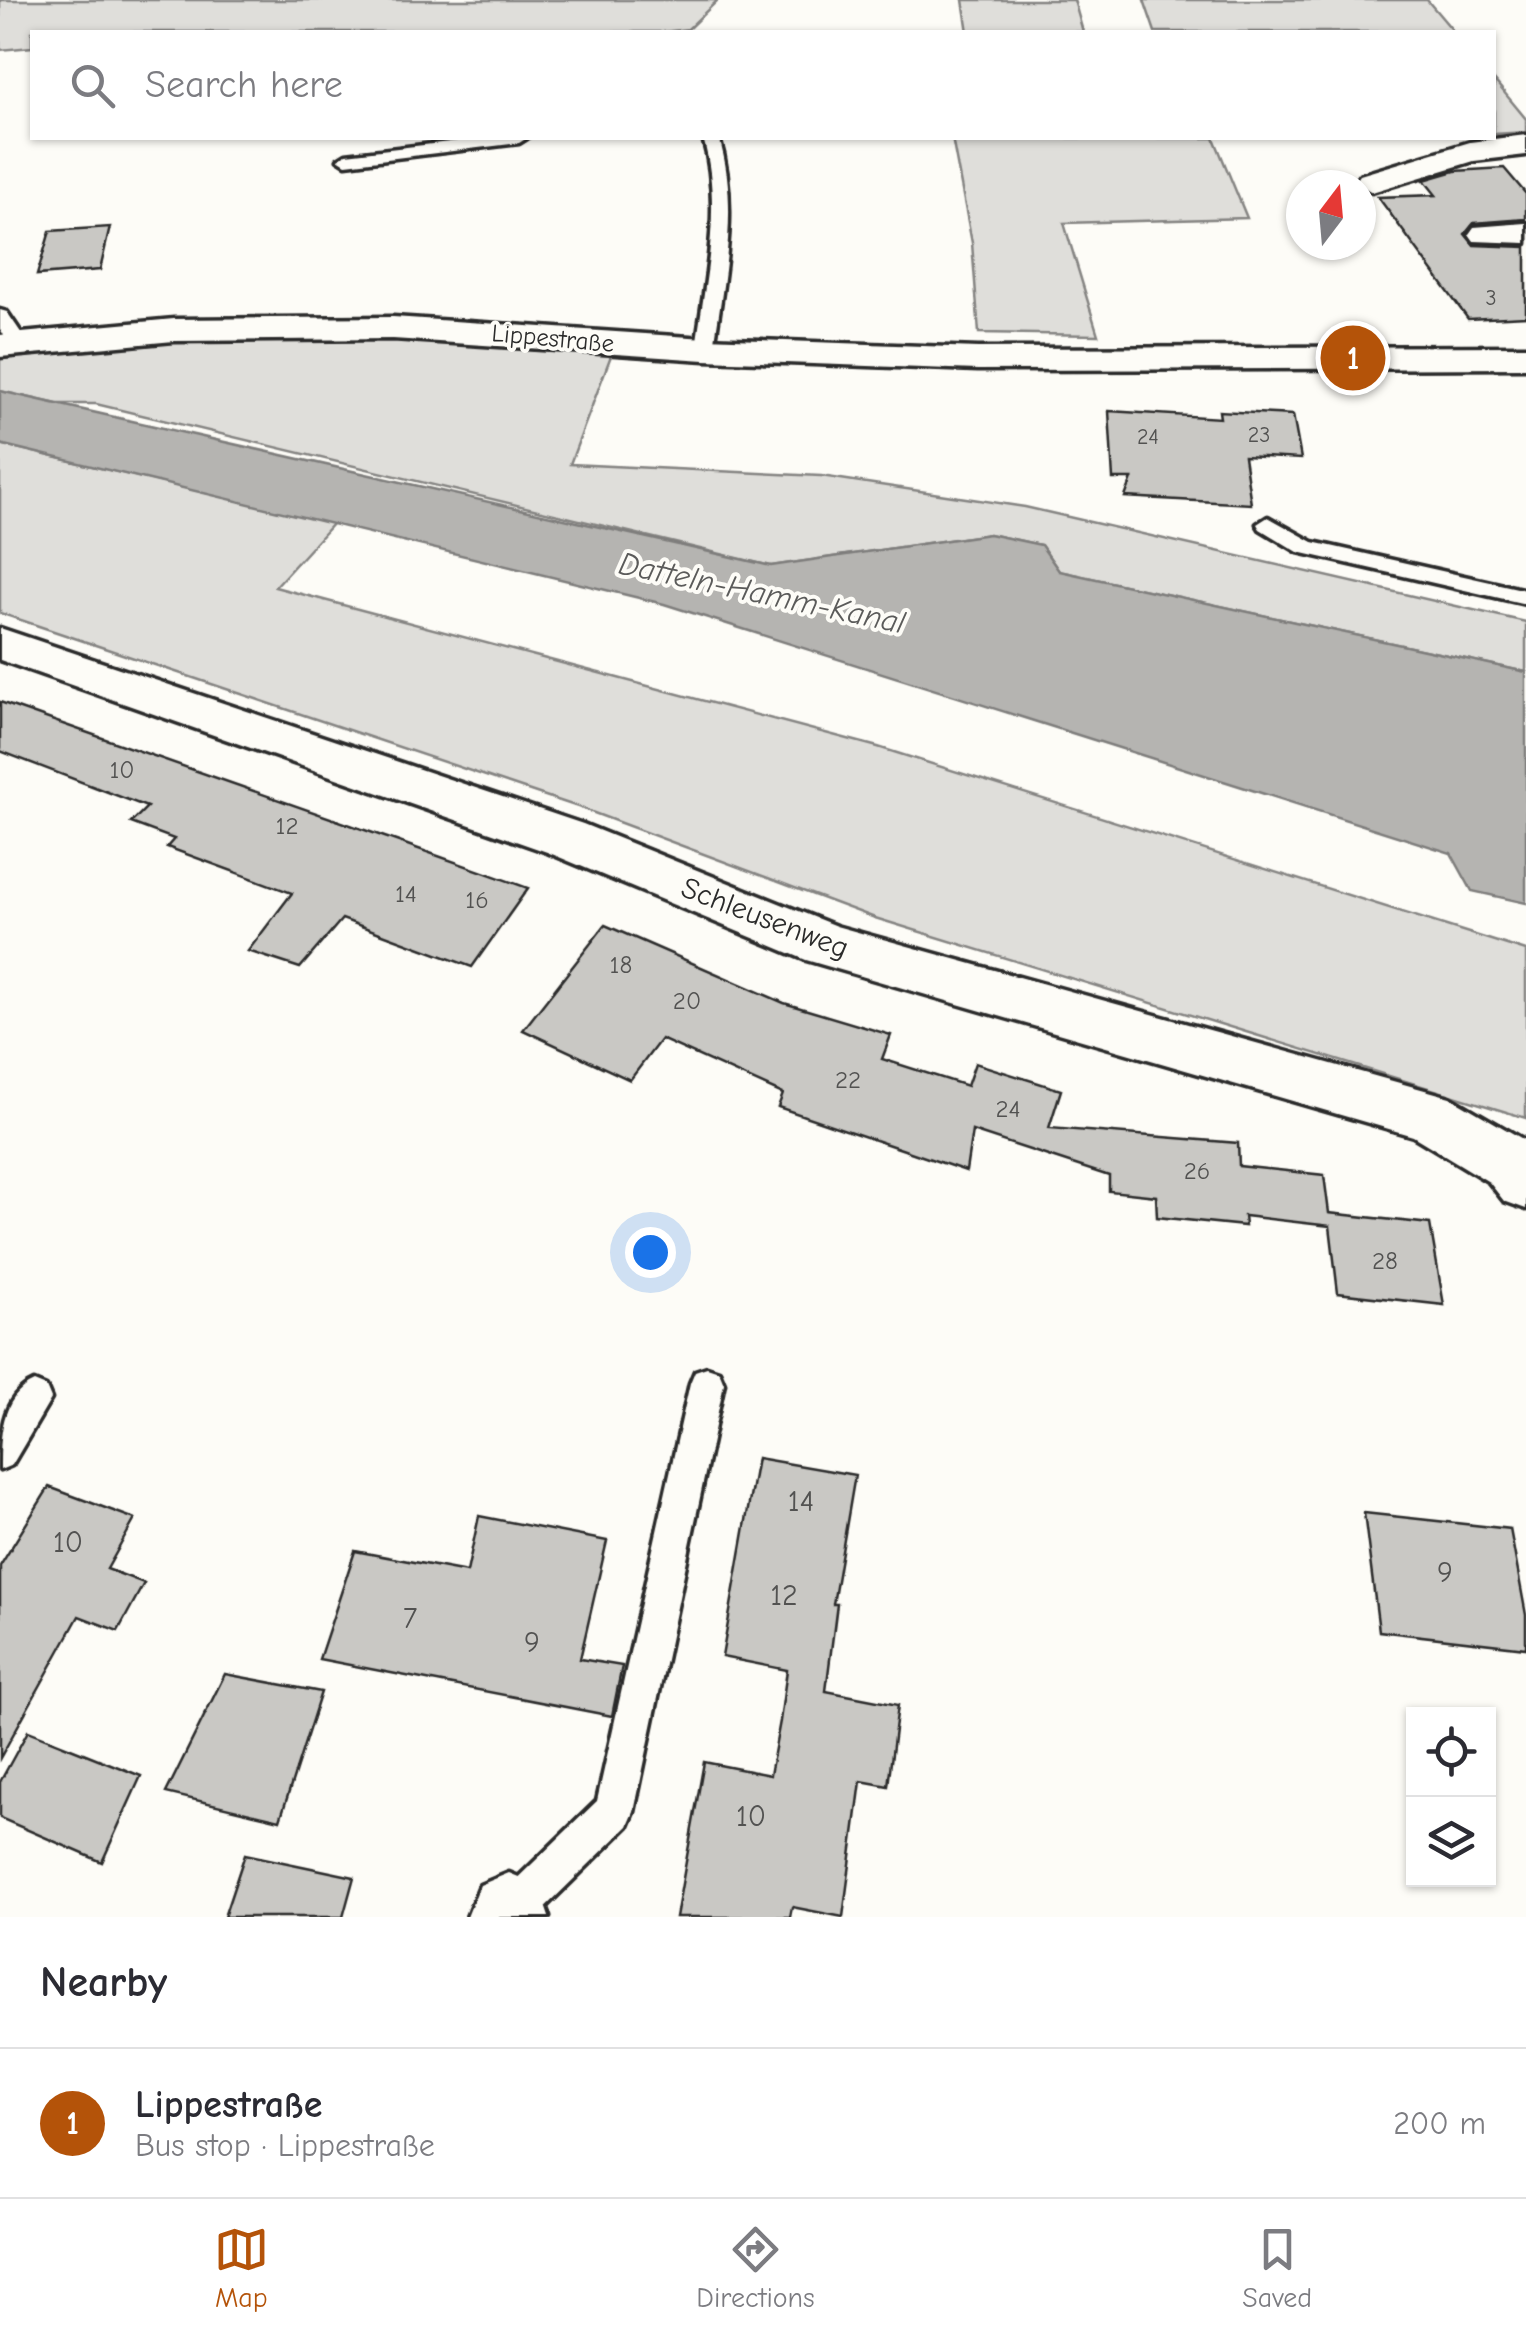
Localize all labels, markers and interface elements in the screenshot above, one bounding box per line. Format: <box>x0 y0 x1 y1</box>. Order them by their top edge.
search box <box>30 30 1496 140</box>
icon: search <box>65 58 120 113</box>
text: Search here <box>145 63 343 107</box>
north arrow <box>1286 170 1376 260</box>
house number: 3 <box>1485 285 1497 311</box>
street label: Lippestraße <box>491 318 615 358</box>
pin: 1 <box>1320 320 1386 396</box>
house number: 23 <box>1248 422 1270 448</box>
house number: 24 <box>1137 424 1159 450</box>
water label: Datteln-Hamm-Kanal <box>616 545 909 642</box>
house number: 10 <box>109 755 135 784</box>
house number: 12 <box>276 811 298 840</box>
street label: Schleusenweg <box>676 870 854 966</box>
house number: 14 <box>395 879 417 908</box>
house number: 16 <box>465 885 489 914</box>
house number: 18 <box>610 950 632 979</box>
house number: 20 <box>673 986 701 1015</box>
house number: 22 <box>835 1065 861 1094</box>
house number: 24 <box>995 1094 1021 1123</box>
house number: 26 <box>1184 1156 1210 1185</box>
your location <box>625 1227 676 1278</box>
house number: 28 <box>1372 1246 1398 1275</box>
house number: 14 <box>788 1484 814 1519</box>
house number: 10 <box>53 1525 83 1560</box>
house number: 9 <box>1437 1555 1453 1590</box>
house number: 12 <box>770 1578 798 1613</box>
house number: 7 <box>403 1601 417 1636</box>
house number: 9 <box>524 1625 540 1660</box>
map controls <box>1406 1707 1496 1887</box>
button: locate <box>1406 1707 1496 1797</box>
button: layers <box>1406 1797 1496 1887</box>
house number: 10 <box>736 1799 766 1834</box>
text: Nearby <box>40 1958 167 2007</box>
text: Lippestraße <box>135 2083 322 2127</box>
text: 1 <box>66 2105 79 2142</box>
text: 200 m <box>1393 2105 1486 2142</box>
text: Bus stop · Lippestraße <box>135 2127 435 2164</box>
tab: Map <box>214 2222 269 2314</box>
tab: Directions <box>696 2222 815 2314</box>
tab: Saved <box>1242 2222 1312 2314</box>

